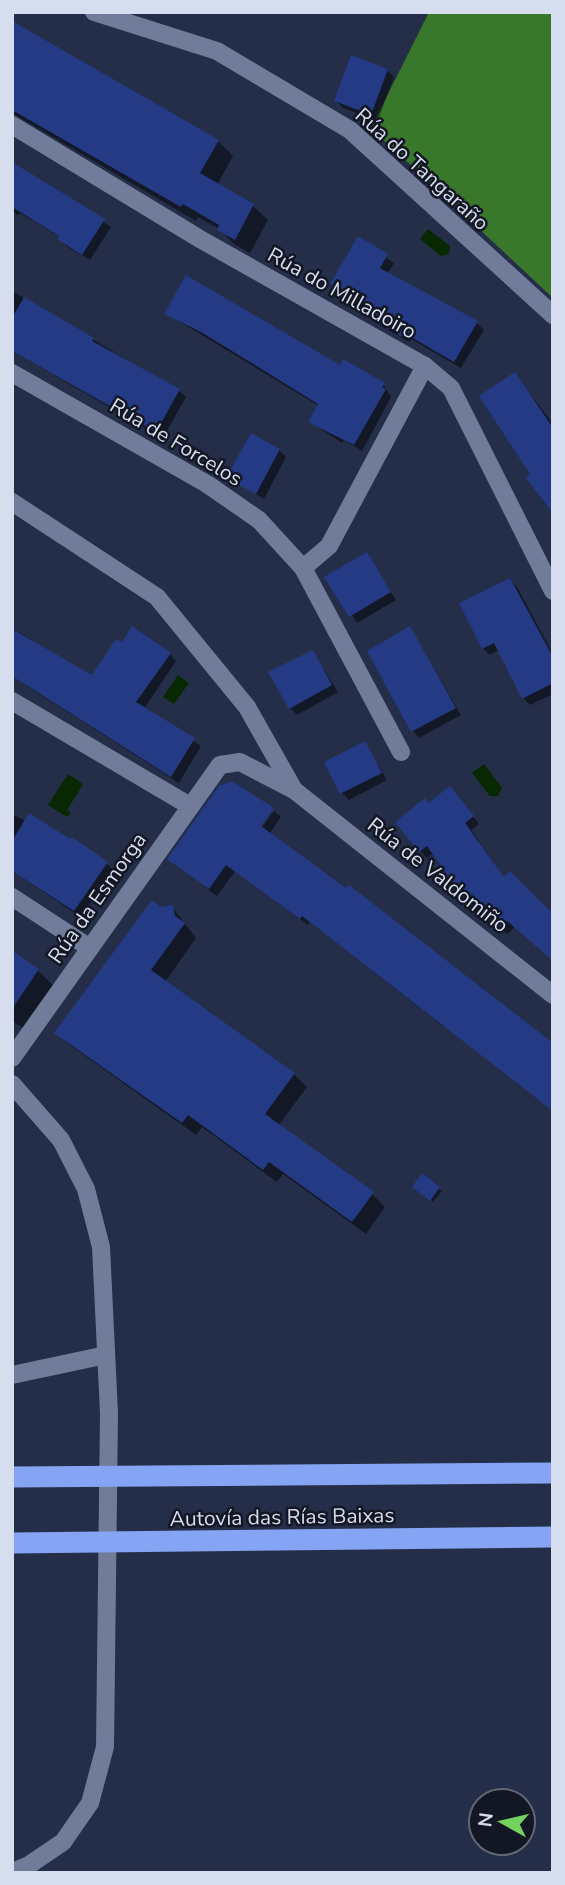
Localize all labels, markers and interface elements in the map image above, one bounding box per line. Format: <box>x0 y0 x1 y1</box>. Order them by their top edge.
street label: Rúa do Tangaraño <box>349 101 495 237</box>
street label: Rúa do Milladoiro <box>263 241 421 345</box>
street label: Rúa de Forcelos <box>105 391 247 493</box>
street label: Rúa de Valdomiño <box>362 811 514 939</box>
street label: Rúa da Esmorga <box>41 827 153 969</box>
street label: Autovía das Rías Baixas <box>169 1501 395 1533</box>
north arrow <box>467 1787 537 1857</box>
text: N <box>472 1811 500 1829</box>

